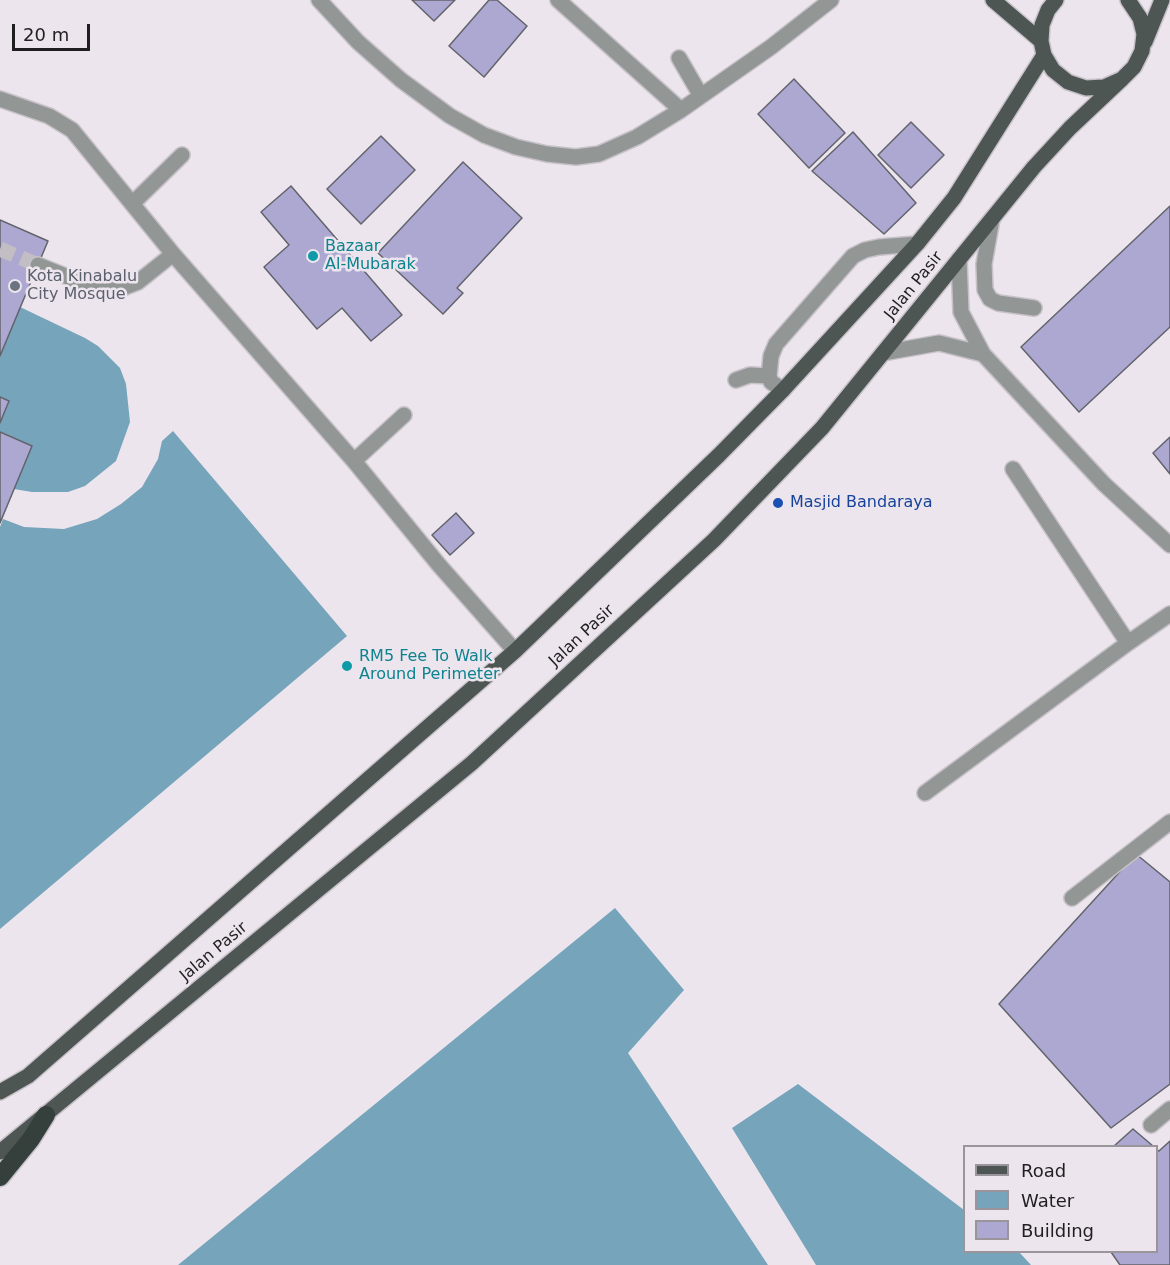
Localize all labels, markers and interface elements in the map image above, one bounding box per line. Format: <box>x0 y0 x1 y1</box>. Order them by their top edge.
scale bar <box>15 12 93 50</box>
text: 20 m <box>23 24 69 45</box>
place label: Bazaar Al-Mubarak <box>325 237 416 275</box>
street label: Jalan Pasir <box>881 248 947 324</box>
marker: Bazaar Al-Mubarak <box>306 249 320 263</box>
place label: Kota Kinabalu City Mosque <box>27 267 137 305</box>
marker: Kota Kinabalu City Mosque <box>8 279 22 293</box>
place label: Masjid Bandaraya <box>790 493 933 513</box>
marker: Masjid Bandaraya <box>771 496 785 510</box>
street label: Jalan Pasir <box>545 601 619 671</box>
place label: RM5 Fee To Walk Around Perimeter <box>359 647 500 685</box>
marker: RM5 Fee To Walk Around Perimeter <box>340 659 354 673</box>
street label: Jalan Pasir <box>176 918 252 986</box>
legend <box>963 1145 1158 1253</box>
text: Road <box>1021 1160 1066 1181</box>
text: Water <box>1021 1190 1074 1211</box>
text: Building <box>1021 1220 1094 1241</box>

